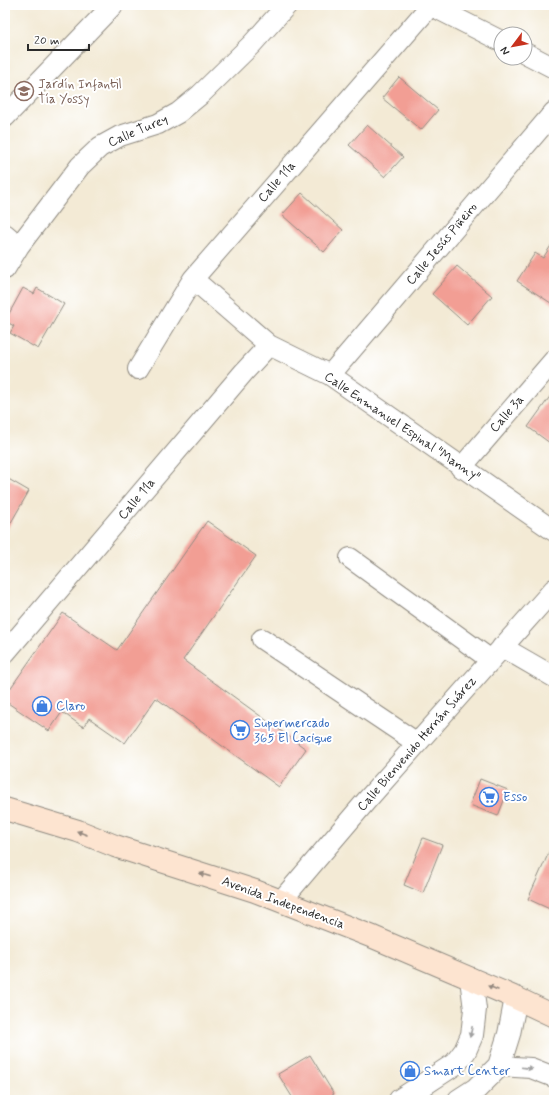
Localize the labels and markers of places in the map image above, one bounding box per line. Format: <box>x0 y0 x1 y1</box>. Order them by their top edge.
place label: Jardín Infantil Tía Yossy <box>38 76 122 108</box>
school or university icon: Jardín Infantil Tía Yossy <box>13 80 35 102</box>
shop icon: Claro <box>31 695 53 717</box>
place label: Claro <box>56 698 85 715</box>
place label: Supermercado 365 El Cacique <box>254 715 332 747</box>
supermarket icon: Supermercado 365 El Cacique <box>229 719 251 741</box>
supermarket icon: Esso <box>478 786 500 808</box>
place label: Esso <box>503 789 527 806</box>
shop icon: Smart Center <box>399 1060 421 1082</box>
place label: Smart Center <box>424 1063 511 1080</box>

